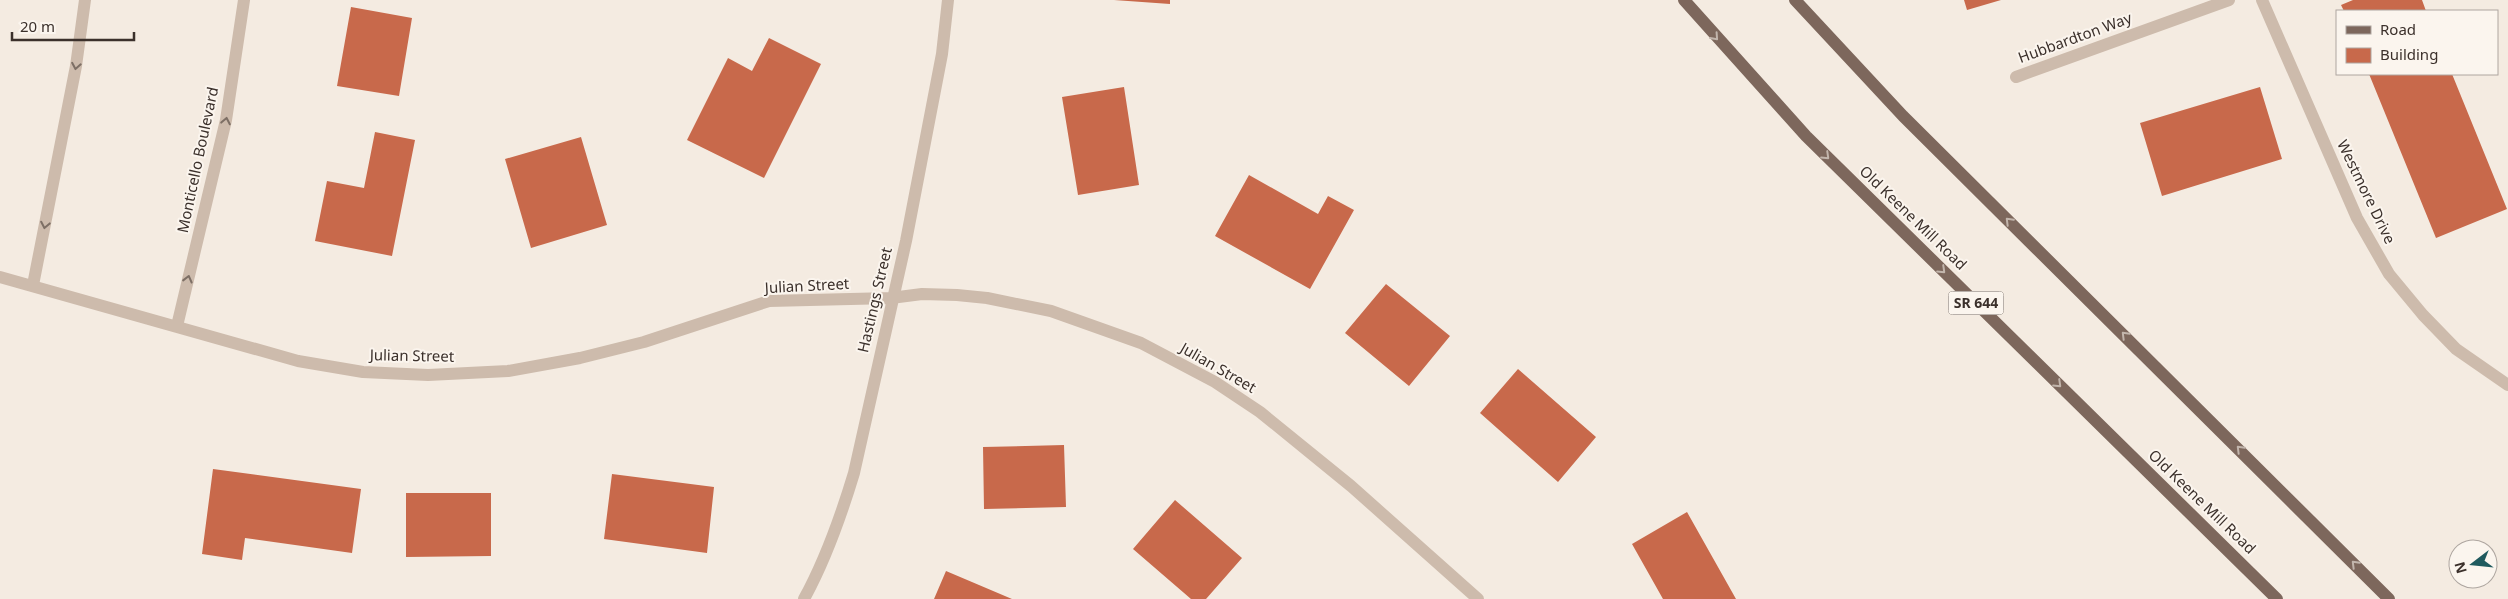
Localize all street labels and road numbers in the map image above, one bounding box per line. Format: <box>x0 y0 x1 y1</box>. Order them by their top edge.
street label: Hubbardton Way <box>2015 7 2135 67</box>
street label: Monticello Boulevard <box>172 85 222 235</box>
street label: Westmore Drive <box>2333 136 2401 247</box>
street label: Old Keene Mill Road <box>1856 161 1972 274</box>
street label: Hastings Street <box>852 245 896 354</box>
street label: Julian Street <box>762 273 850 297</box>
road number: SR 644 <box>1948 292 2004 314</box>
street label: Julian Street <box>1175 336 1261 397</box>
street label: Julian Street <box>368 344 455 366</box>
street label: Old Keene Mill Road <box>2145 445 2261 558</box>

